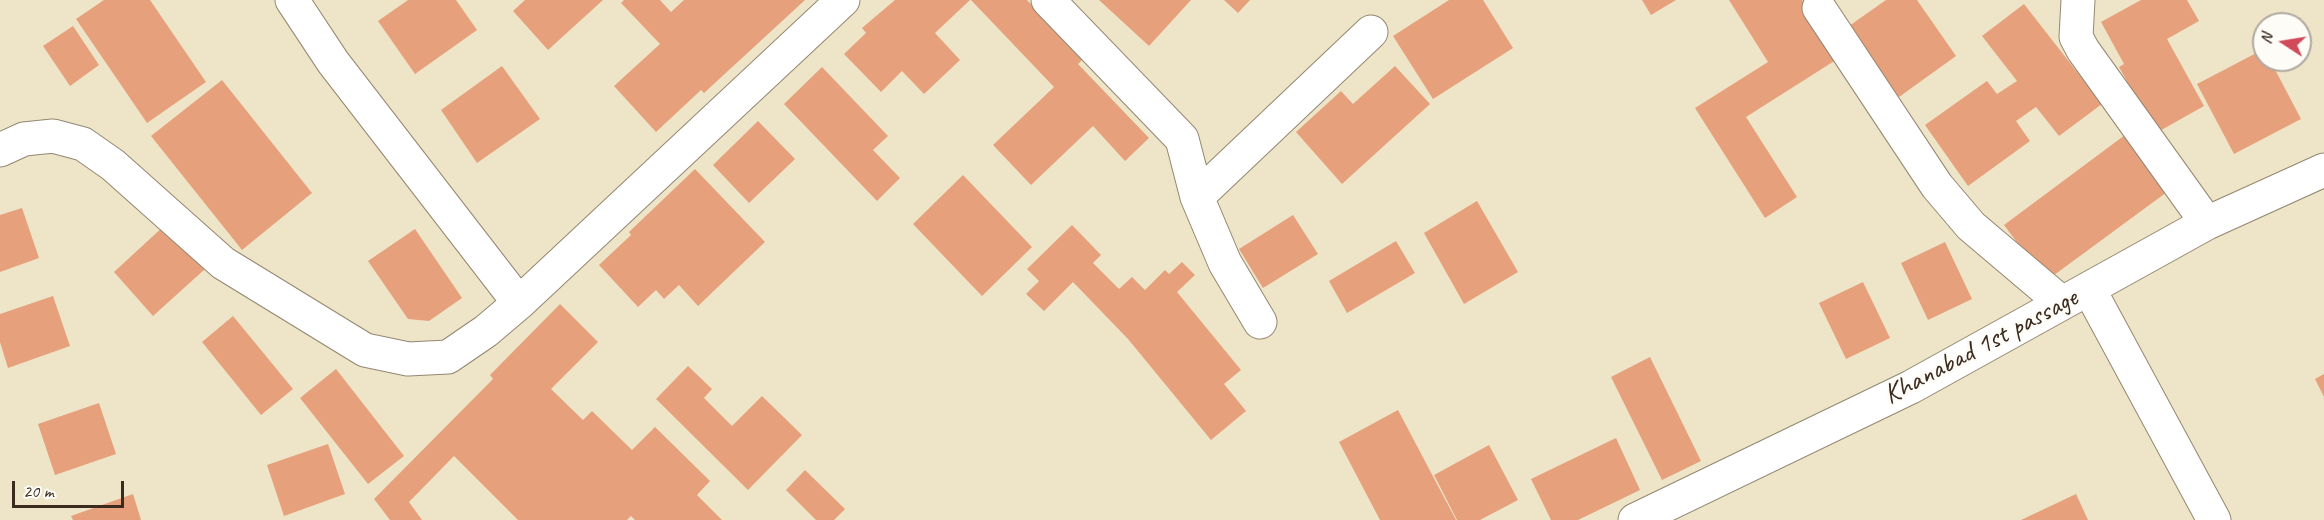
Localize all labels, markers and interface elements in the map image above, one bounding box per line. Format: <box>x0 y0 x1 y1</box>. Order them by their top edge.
north arrow <box>2252 12 2312 72</box>
text: N <box>2256 32 2277 46</box>
street label: Khanabad 1st passage <box>1878 282 2084 412</box>
scale bar <box>15 469 128 507</box>
text: 20 m <box>23 480 54 502</box>

